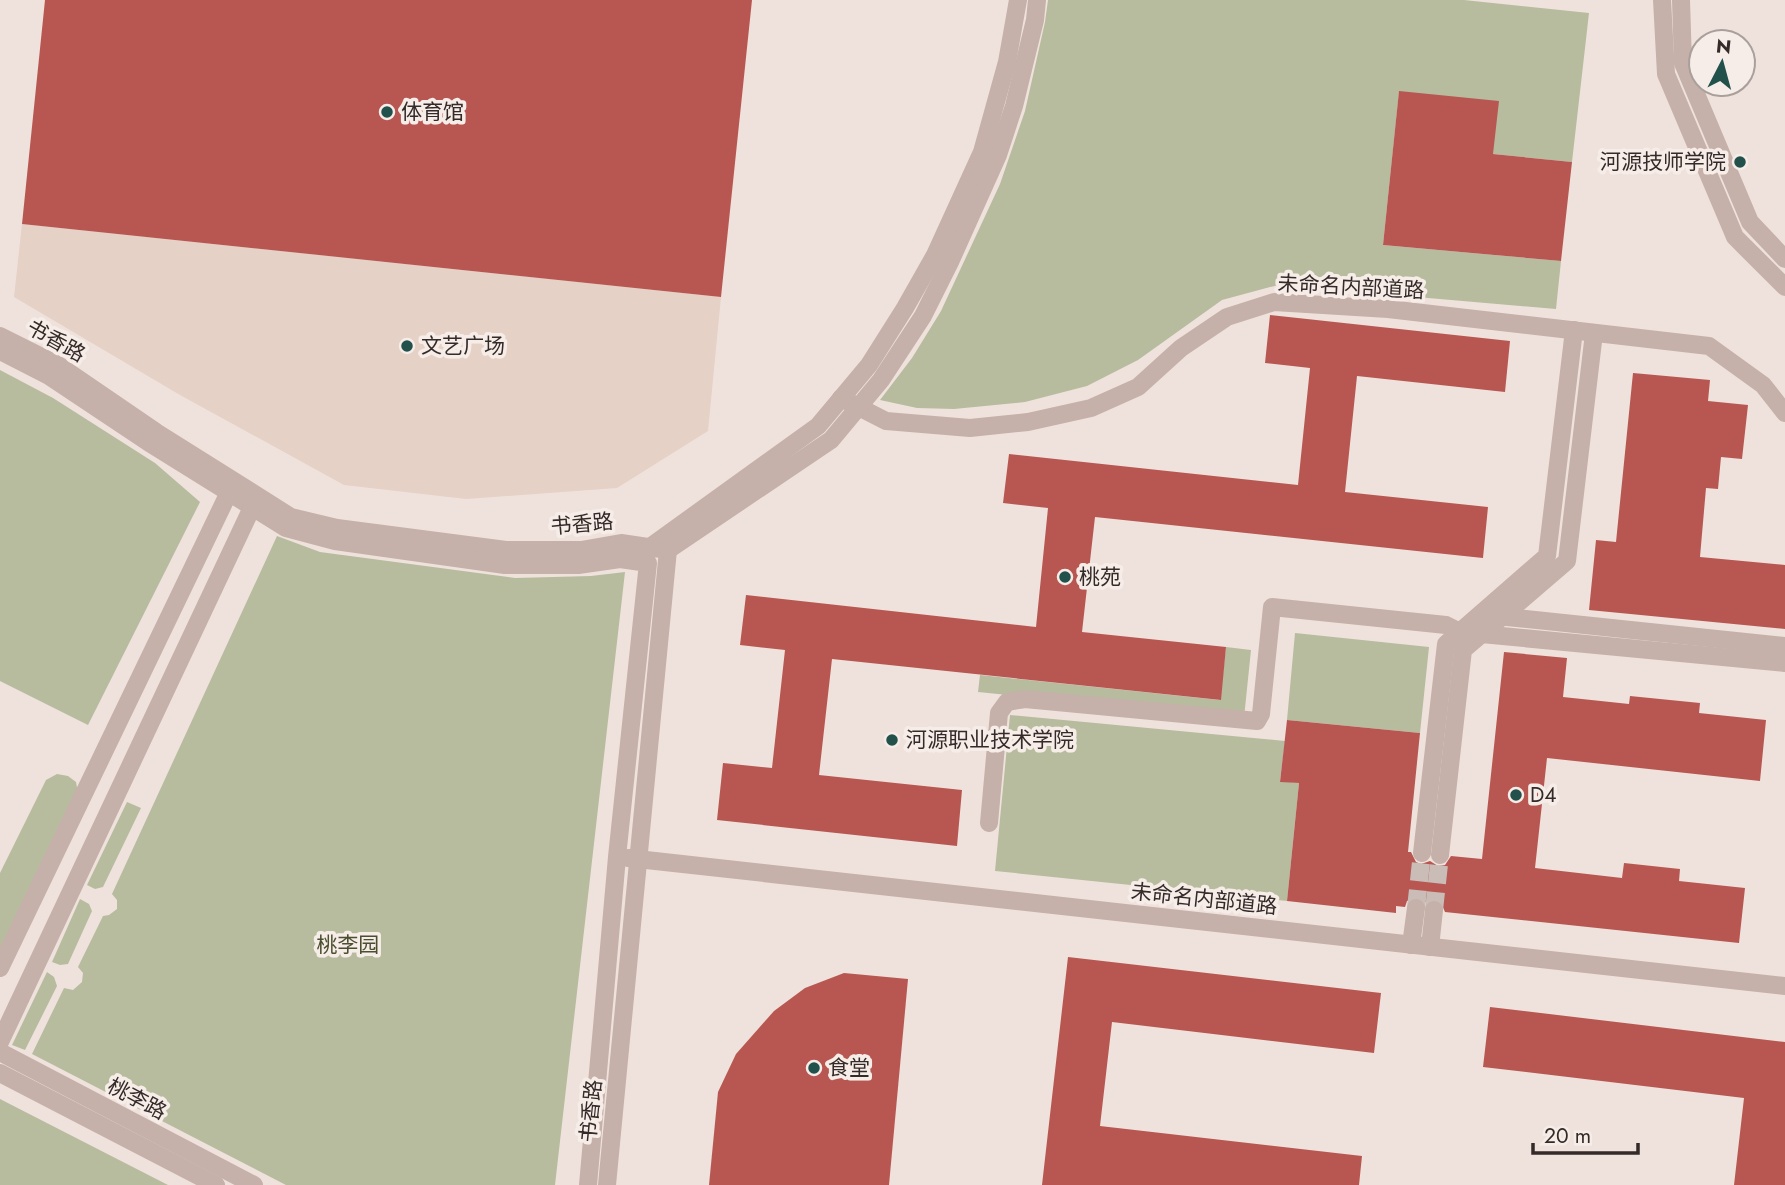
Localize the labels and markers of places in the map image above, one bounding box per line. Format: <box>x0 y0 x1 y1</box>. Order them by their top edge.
place label: 体育馆 <box>401 97 464 127</box>
marker: 体育馆 <box>379 104 395 120</box>
place label: 河源技师学院 <box>1600 147 1726 177</box>
marker: 河源技师学院 <box>1732 154 1748 170</box>
place label: 文艺广场 <box>421 331 505 361</box>
marker: 文艺广场 <box>399 338 415 354</box>
place label: 桃苑 <box>1079 562 1121 592</box>
marker: 桃苑 <box>1057 569 1073 585</box>
place label: 河源职业技术学院 <box>906 725 1074 755</box>
marker: 河源职业技术学院 <box>884 732 900 748</box>
place label: D4 <box>1530 780 1557 810</box>
marker: D4 <box>1508 787 1524 803</box>
place label: 食堂 <box>828 1053 870 1083</box>
marker: 食堂 <box>806 1060 822 1076</box>

